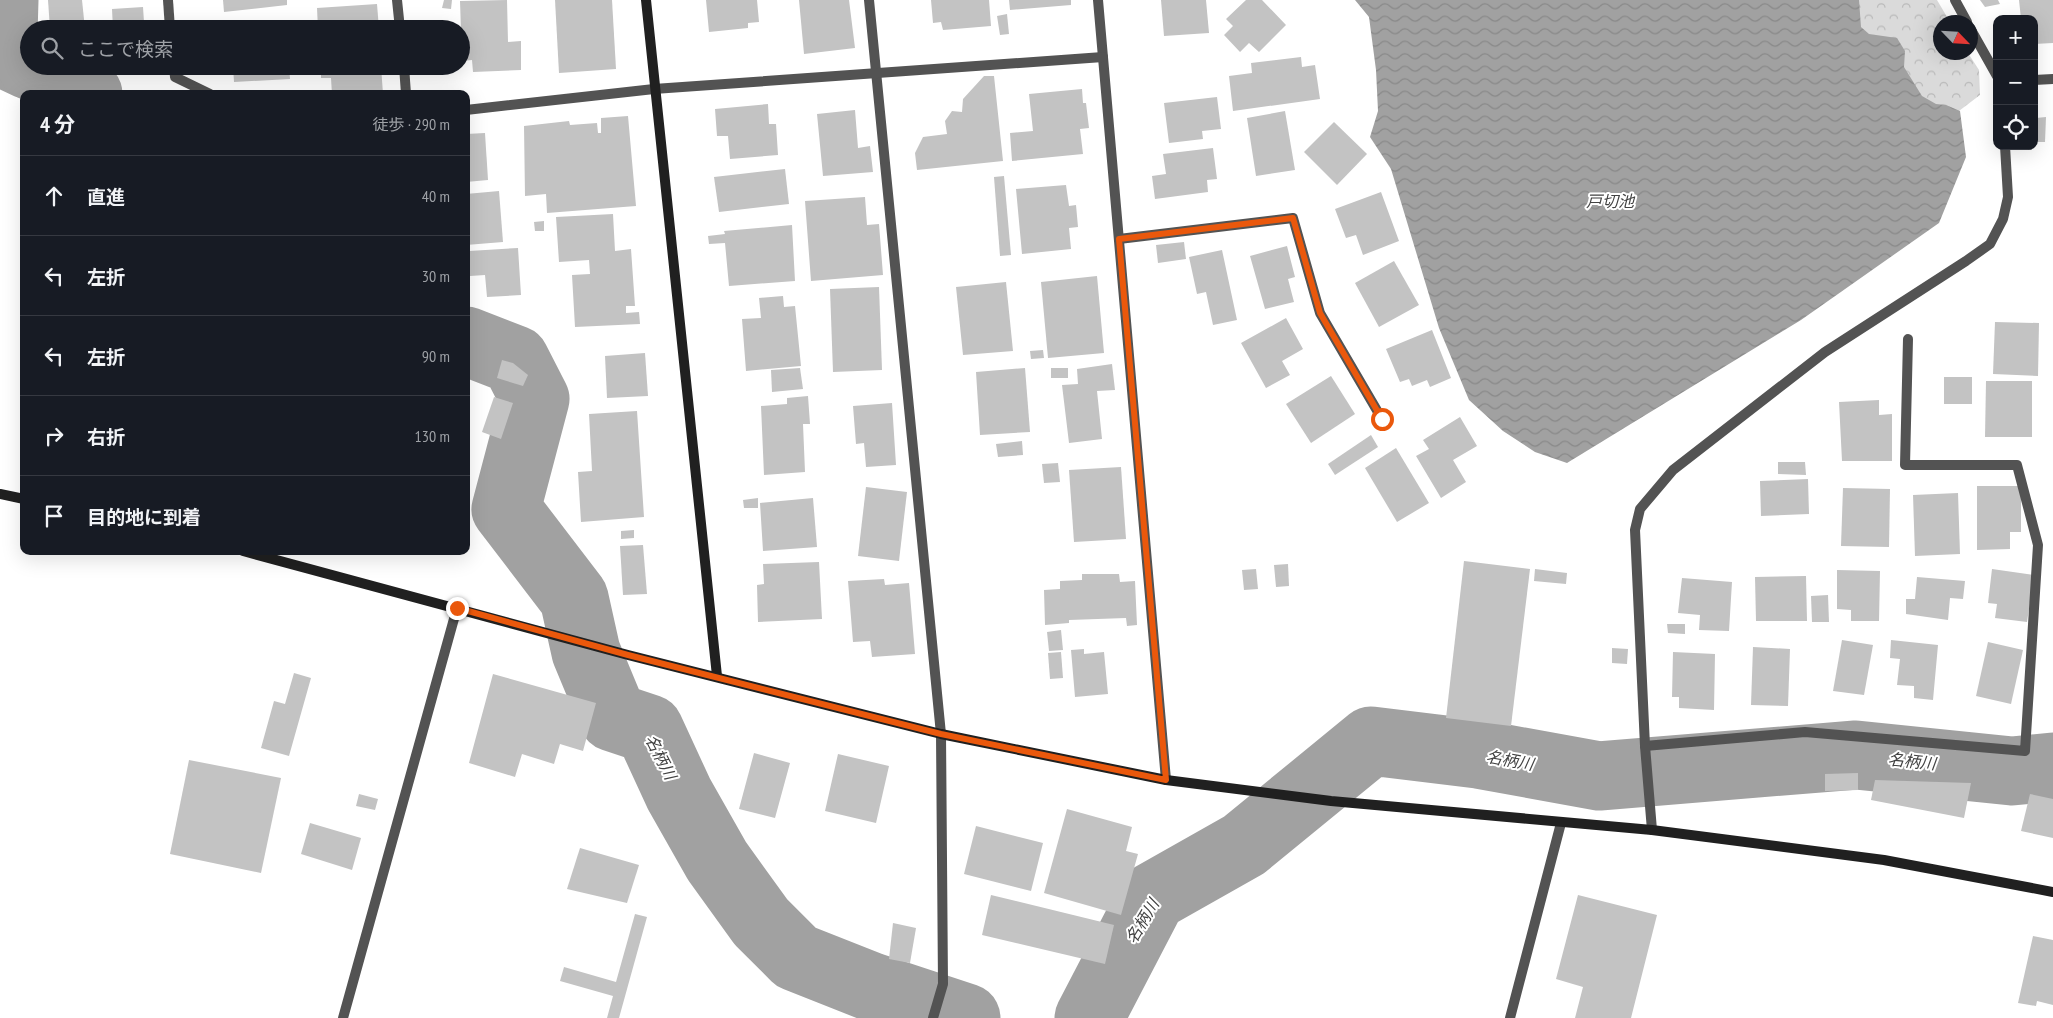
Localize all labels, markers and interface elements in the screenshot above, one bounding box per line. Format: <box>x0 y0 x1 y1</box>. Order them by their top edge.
north arrow <box>1933 15 1978 60</box>
map controls <box>1993 15 2038 150</box>
button: + <box>1993 15 2038 60</box>
search box <box>20 20 470 75</box>
icon: search <box>38 34 66 62</box>
text: ここで検索 <box>78 37 173 61</box>
button: − <box>1993 60 2038 105</box>
button: locate <box>1993 105 2038 150</box>
text: 4 分 <box>40 111 75 138</box>
text: 徒歩 · 290 m <box>372 114 450 134</box>
icon: ahead <box>40 182 68 210</box>
text: 直進 <box>87 185 125 209</box>
text: 40 m <box>422 186 450 206</box>
water label: 戸切池 <box>1586 191 1636 211</box>
icon: left <box>40 262 68 290</box>
text: 左折 <box>87 265 125 289</box>
text: 30 m <box>422 266 450 286</box>
icon: left <box>40 342 68 370</box>
text: 左折 <box>87 345 125 369</box>
text: 90 m <box>422 346 450 366</box>
route start <box>1371 408 1394 431</box>
icon: right <box>40 422 68 450</box>
text: 右折 <box>87 425 125 449</box>
text: 130 m <box>415 426 450 446</box>
icon: arrive <box>40 502 68 530</box>
text: 目的地に到着 <box>87 505 201 529</box>
route end <box>446 597 469 620</box>
water label: 名柄川 <box>641 731 682 785</box>
water label: 名柄川 <box>1485 746 1537 774</box>
water label: 名柄川 <box>1887 749 1939 774</box>
water label: 名柄川 <box>1121 894 1164 947</box>

